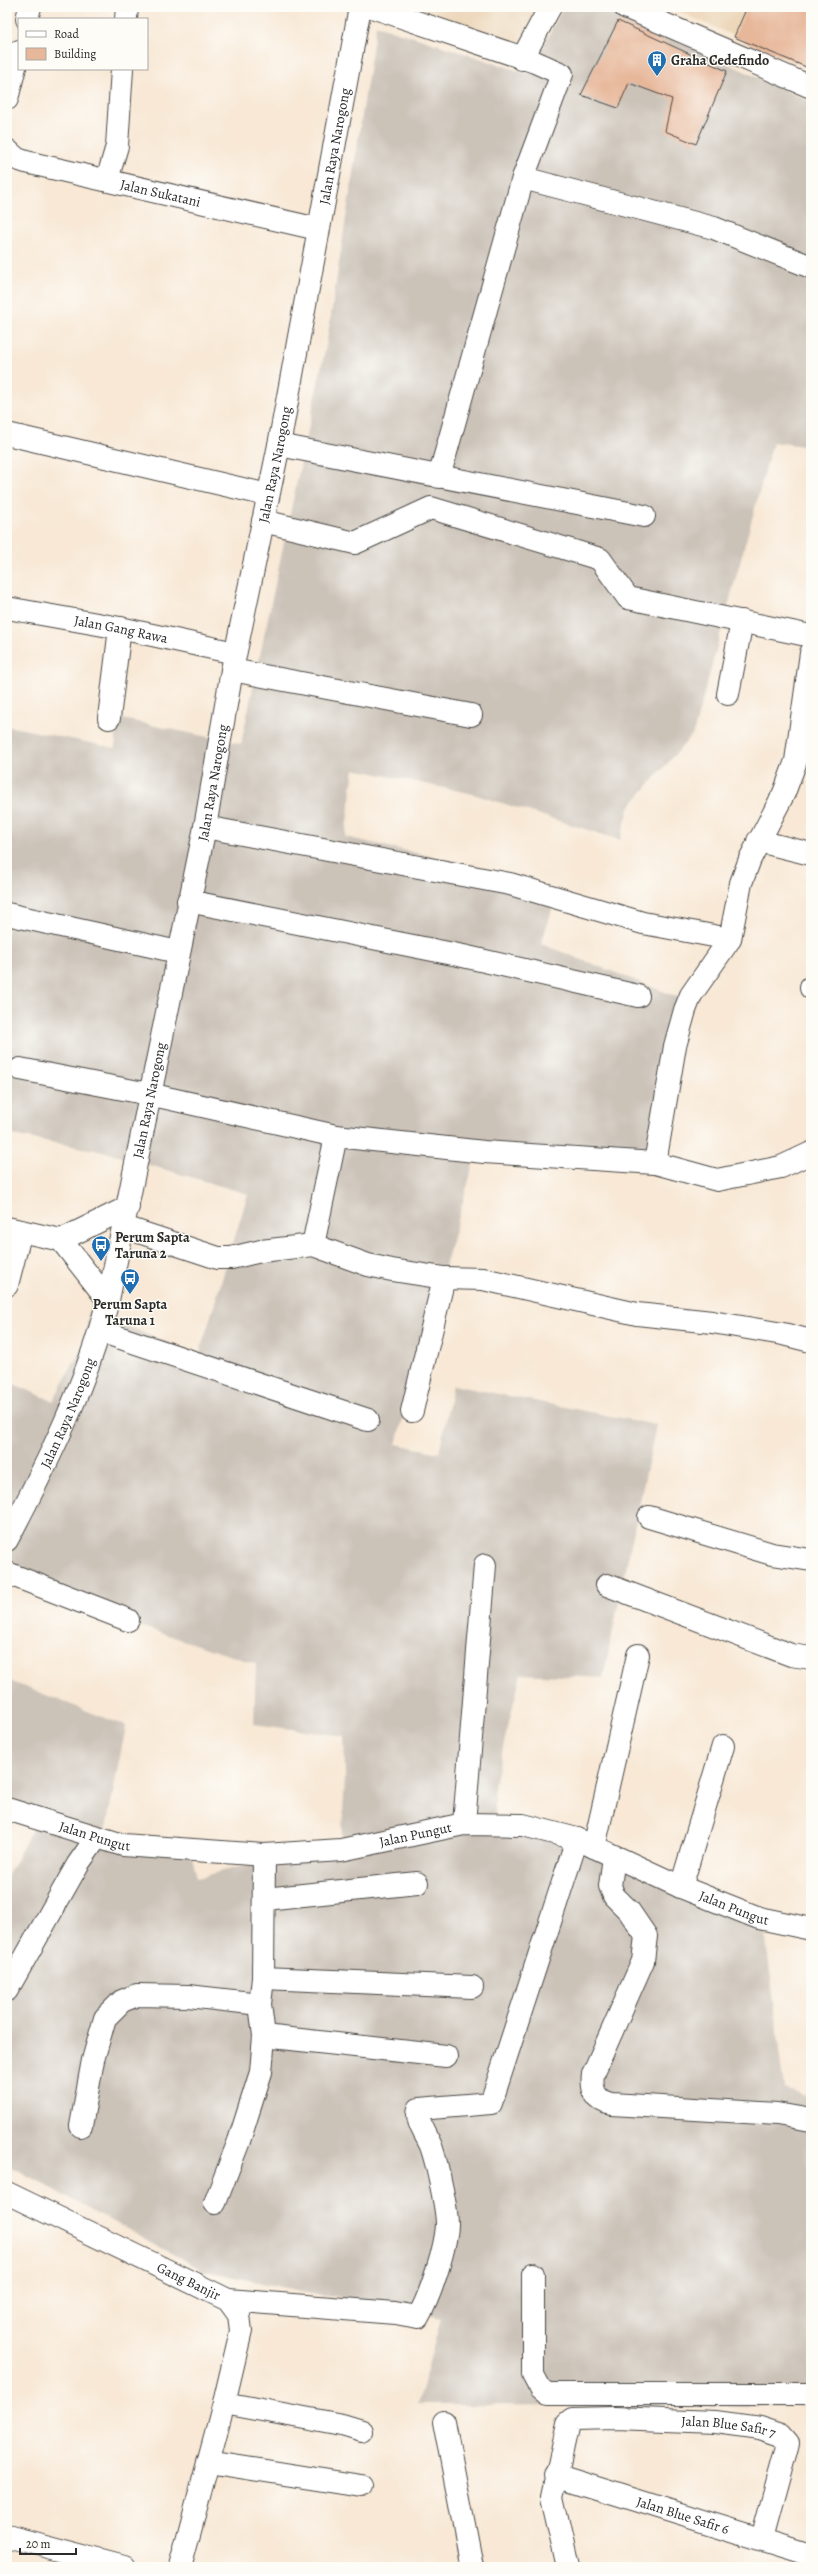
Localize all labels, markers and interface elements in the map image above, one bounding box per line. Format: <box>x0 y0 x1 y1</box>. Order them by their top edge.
legend <box>18 18 148 70</box>
text: Road <box>54 26 80 42</box>
text: Building <box>54 46 96 62</box>
building icon: Graha Cedefindo <box>646 49 668 77</box>
place label: Graha Cedefindo <box>671 51 769 70</box>
street label: Jalan Raya Narogong <box>315 86 355 206</box>
street label: Jalan Sukatani <box>118 175 203 212</box>
street label: Jalan Raya Narogong <box>254 405 296 525</box>
street label: Jalan Gang Rawa <box>73 611 170 648</box>
street label: Jalan Raya Narogong <box>193 723 233 843</box>
street label: Jalan Raya Narogong <box>128 1040 171 1160</box>
place label: Perum Sapta Taruna 2 <box>115 1228 190 1263</box>
bus stop icon: Perum Sapta Taruna 2 <box>90 1234 112 1262</box>
bus stop icon: Perum Sapta Taruna 1 <box>119 1267 141 1295</box>
place label: Perum Sapta Taruna 1 <box>93 1295 168 1330</box>
street label: Jalan Raya Narogong <box>36 1355 100 1471</box>
street label: Jalan Pungut <box>57 1817 131 1856</box>
street label: Jalan Pungut <box>378 1818 454 1852</box>
street label: Jalan Pungut <box>696 1886 771 1930</box>
street label: Gang Banjir <box>154 2258 224 2305</box>
street label: Jalan Blue Safir 7 <box>681 2412 778 2443</box>
street label: Jalan Blue Safir 6 <box>634 2492 731 2539</box>
scale bar <box>20 2530 76 2556</box>
text: 20 m <box>26 2536 50 2552</box>

